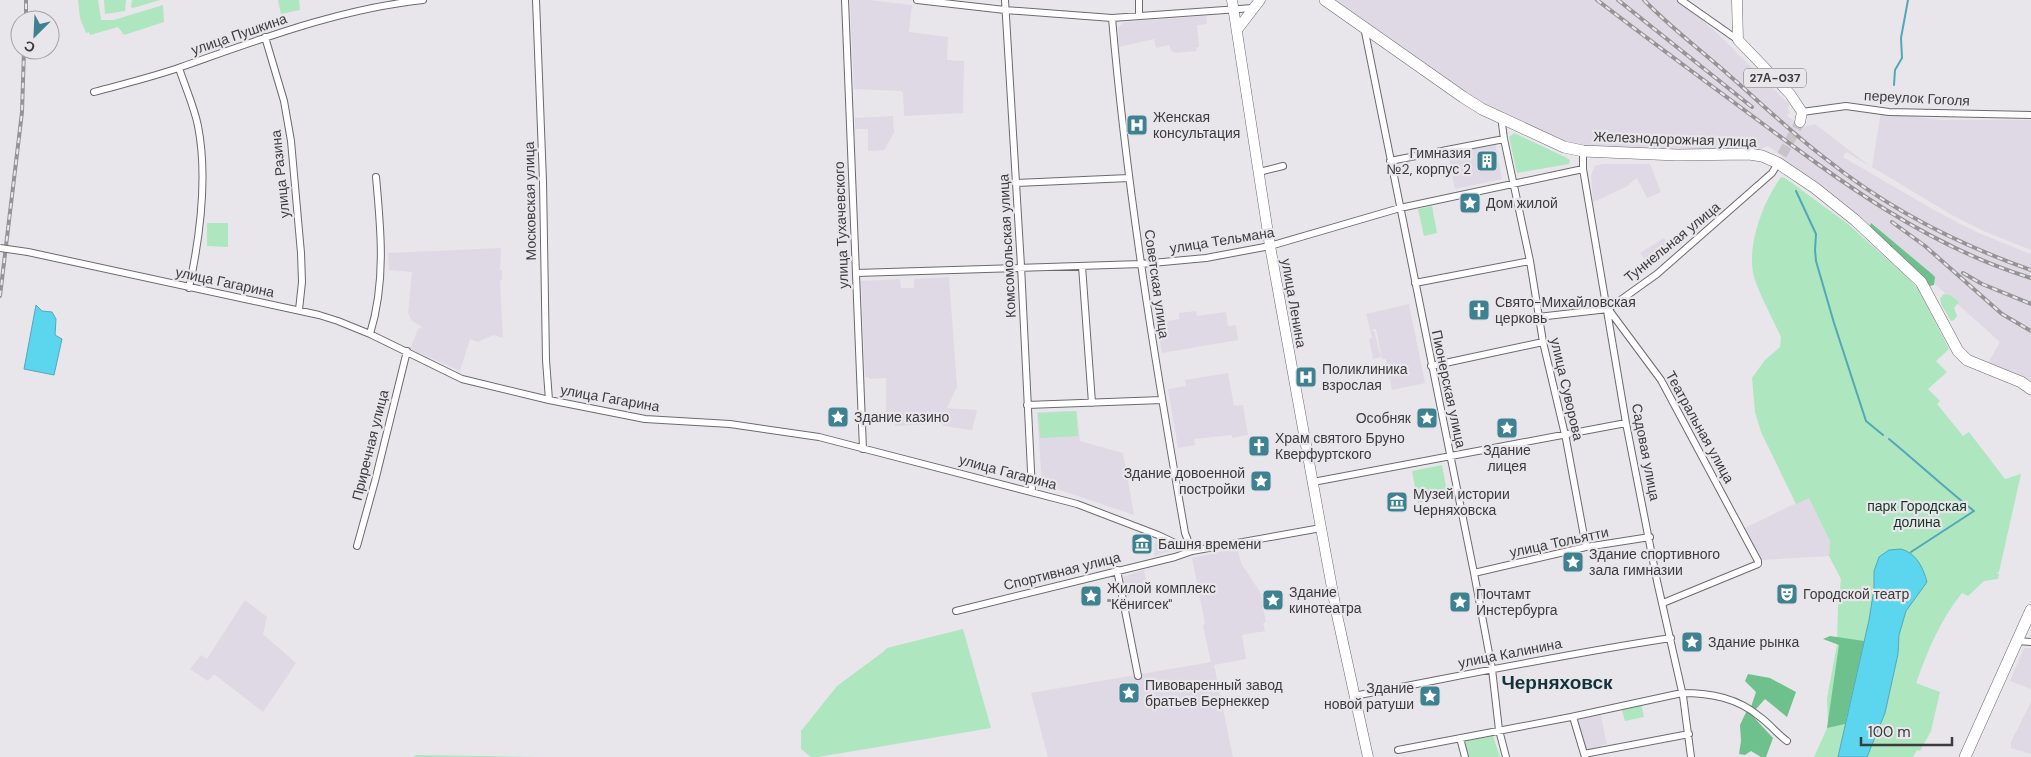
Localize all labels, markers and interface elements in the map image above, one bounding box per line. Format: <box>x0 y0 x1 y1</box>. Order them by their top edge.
street label: улица Пушкина <box>189 9 289 59</box>
north arrow <box>10 10 60 60</box>
text: С <box>21 37 38 57</box>
road number: 27А-037 <box>1744 68 1806 88</box>
street label: переулок Гоголя <box>1864 86 1970 110</box>
place label: Женская консультация <box>1153 108 1240 142</box>
hospital icon: Женская консультация <box>1125 113 1149 137</box>
street label: Железнодорожная улица <box>1593 127 1757 151</box>
street label: улица Разина <box>266 129 294 219</box>
street label: Московская улица <box>520 141 540 261</box>
place label: Гимназия №2, корпус 2 <box>1387 144 1471 178</box>
building icon: Гимназия №2, корпус 2 <box>1475 149 1499 173</box>
street label: улица Тухачевского <box>830 161 852 289</box>
street label: Комсомольская улица <box>994 173 1020 318</box>
place icon: Дом жилой <box>1458 191 1482 215</box>
place label: Дом жилой <box>1486 194 1558 212</box>
street label: Туннельная улица <box>1620 198 1724 286</box>
street label: улица Тельмана <box>1168 223 1276 257</box>
street label: Советская улица <box>1140 228 1174 340</box>
street label: улица Ленина <box>1277 257 1311 349</box>
street label: улица Гагарина <box>174 263 276 301</box>
place label: Свято-Михайловская церковь <box>1495 293 1636 327</box>
church icon: Свято-Михайловская церковь <box>1467 298 1491 322</box>
street label: Пионерская улица <box>1428 328 1470 450</box>
street label: улица Суворова <box>1546 336 1588 442</box>
place label: Поликлиника взрослая <box>1322 360 1408 394</box>
hospital icon: Поликлиника взрослая <box>1294 365 1318 389</box>
street label: Театральная улица <box>1662 368 1738 487</box>
street label: улица Гагарина <box>559 380 661 416</box>
street label: Приречная улица <box>348 388 392 502</box>
street label: Садовая улица <box>1628 402 1664 502</box>
place icon: Здание казино <box>826 405 850 429</box>
place icon: Особняк <box>1415 406 1439 430</box>
place label: Здание казино <box>854 408 950 426</box>
place label: Особняк <box>1356 409 1412 427</box>
place icon: Здание лицея <box>1495 416 1519 440</box>
place label: Храм святого Бруно Кверфуртского <box>1275 429 1405 463</box>
church icon: Храм святого Бруно Кверфуртского <box>1247 434 1271 458</box>
place label: Здание лицея <box>1483 441 1531 475</box>
street label: улица Гагарина <box>957 450 1059 494</box>
place label: Здание довоенной постройки <box>1124 464 1245 498</box>
place icon: Здание довоенной постройки <box>1249 469 1273 493</box>
place label: Музей истории Черняховска <box>1413 485 1510 519</box>
museum icon: Музей истории Черняховска <box>1385 490 1409 514</box>
park label: парк Городская долина <box>1867 497 1967 531</box>
street label: улица Тольятти <box>1508 523 1610 561</box>
museum icon: Башня времени <box>1130 532 1154 556</box>
place label: Башня времени <box>1158 535 1261 553</box>
place label: Здание спортивного зала гимназии <box>1589 545 1720 579</box>
street label: Спортивная улица <box>1002 548 1123 594</box>
place icon: Здание спортивного зала гимназии <box>1561 550 1585 574</box>
place label: Жилой комплекс "Кёнигсек" <box>1107 579 1216 613</box>
theatre icon: Городской театр <box>1775 582 1799 606</box>
place label: Здание кинотеатра <box>1289 583 1362 617</box>
place icon: Жилой комплекс "Кёнигсек" <box>1079 584 1103 608</box>
place label: Почтамт Инстербурга <box>1476 585 1558 619</box>
place label: Городской театр <box>1803 585 1909 603</box>
place icon: Здание кинотеатра <box>1261 588 1285 612</box>
place icon: Почтамт Инстербурга <box>1448 590 1472 614</box>
place icon: Здание рынка <box>1680 630 1704 654</box>
place label: Здание рынка <box>1708 633 1799 651</box>
street label: улица Калинина <box>1457 634 1564 672</box>
district label: Черняховск <box>1501 670 1613 695</box>
place label: Пивоваренный завод братьев Бернеккер <box>1145 676 1283 710</box>
place label: Здание новой ратуши <box>1324 679 1414 713</box>
place icon: Пивоваренный завод братьев Бернеккер <box>1117 681 1141 705</box>
place icon: Здание новой ратуши <box>1418 684 1442 708</box>
scale bar <box>1861 714 1952 746</box>
text: 100 m <box>1868 722 1911 742</box>

